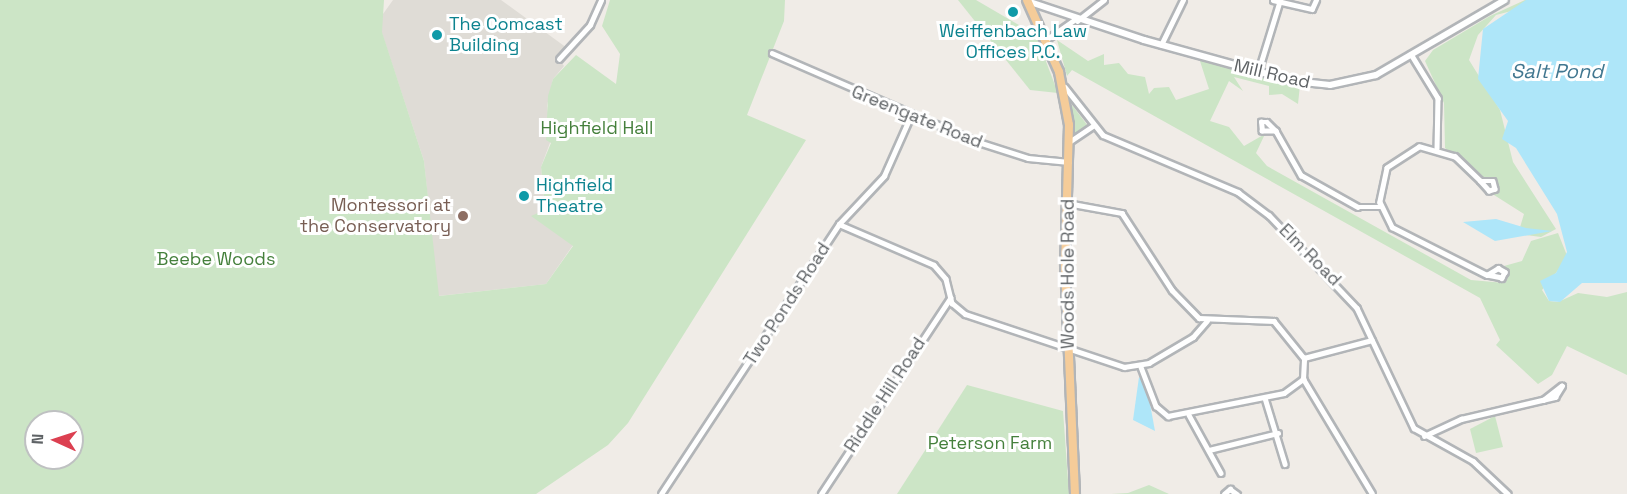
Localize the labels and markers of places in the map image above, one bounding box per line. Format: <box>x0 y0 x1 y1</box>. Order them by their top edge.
marker: Weiffenbach Law Offices P.C. <box>1006 5 1020 19</box>
place label: The Comcast Building <box>449 14 563 57</box>
place label: Weiffenbach Law Offices P.C. <box>939 21 1087 63</box>
marker: The Comcast Building <box>430 28 444 42</box>
place label: Highfield Theatre <box>536 175 613 218</box>
marker: Highfield Theatre <box>517 189 531 203</box>
place label: Montessori at the Conservatory <box>300 195 451 238</box>
marker: Montessori at the Conservatory <box>456 209 470 223</box>

